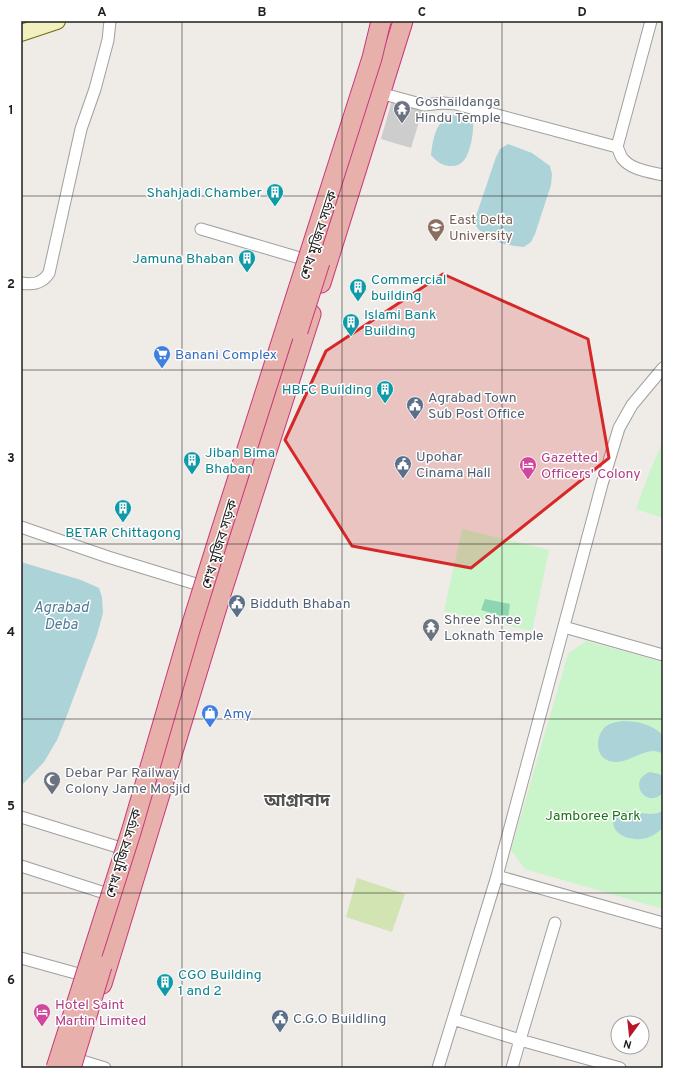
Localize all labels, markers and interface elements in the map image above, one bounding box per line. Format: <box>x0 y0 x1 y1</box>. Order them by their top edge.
text: A <box>97 5 107 21</box>
text: B <box>258 5 267 21</box>
text: C <box>418 5 426 21</box>
text: D <box>577 5 587 21</box>
place label: Goshaildanga Hindu Temple <box>415 94 501 127</box>
temple icon: Goshaildanga Hindu Temple <box>392 99 412 124</box>
text: 1 <box>8 103 14 119</box>
building icon: Shahjadi Chamber <box>265 182 285 207</box>
place label: Shahjadi Chamber <box>147 185 263 202</box>
street label: শেখ মুজিব সড়ক <box>296 188 342 282</box>
place label: East Delta University <box>449 212 513 245</box>
school or university icon: East Delta University <box>426 217 446 242</box>
building icon: Jamuna Bhaban <box>237 248 257 273</box>
place label: Jamuna Bhaban <box>132 251 234 268</box>
place label: Commercial building <box>371 272 446 305</box>
text: 2 <box>7 277 15 293</box>
building icon: Commercial building <box>348 277 368 302</box>
place label: Islami Bank Building <box>364 307 436 340</box>
building icon: Islami Bank Building <box>341 312 361 337</box>
supermarket icon: Banani Complex <box>152 344 172 369</box>
place label: Banani Complex <box>175 347 277 364</box>
building icon: HBFC Building <box>375 379 395 404</box>
place label: HBFC Building <box>282 382 372 399</box>
place label: Agrabad Town Sub Post Office <box>428 390 525 423</box>
public building icon: Agrabad Town Sub Post Office <box>405 395 425 420</box>
place label: Jiban Bima Bhaban <box>205 445 275 478</box>
place label: Upohar Cinama Hall <box>416 449 491 482</box>
building icon: Jiban Bima Bhaban <box>182 450 202 475</box>
place label: Gazetted Officers' Colony <box>541 450 641 483</box>
text: 3 <box>7 451 15 467</box>
public building icon: Upohar Cinama Hall <box>393 454 413 479</box>
hotel icon: Gazetted Officers' Colony <box>518 455 538 480</box>
street label: শেখ মুজিব সড়ক <box>198 497 242 591</box>
building icon: BETAR Chittagong <box>113 498 133 523</box>
place label: BETAR Chittagong <box>65 525 181 542</box>
public building icon: Bidduth Bhaban <box>227 593 247 618</box>
place label: Bidduth Bhaban <box>250 596 351 613</box>
water label: Agrabad Deba <box>33 599 89 635</box>
place label: Shree Shree Loknath Temple <box>444 612 544 645</box>
temple icon: Shree Shree Loknath Temple <box>421 617 441 642</box>
text: 4 <box>7 625 15 641</box>
shop icon: Amy <box>200 703 220 728</box>
place label: Amy <box>223 706 252 723</box>
place label: Debar Par Railway Colony Jame Mosjid <box>65 765 190 798</box>
mosque icon: Debar Par Railway Colony Jame Mosjid <box>42 770 62 795</box>
district label: আগ্রাবাদ <box>263 790 331 813</box>
text: 5 <box>7 799 15 815</box>
street label: শেখ মুজিব সড়ক <box>102 806 146 900</box>
park label: Jamboree Park <box>545 808 641 825</box>
place label: CGO Building 1 and 2 <box>178 967 262 1000</box>
building icon: CGO Building 1 and 2 <box>155 972 175 997</box>
text: 6 <box>7 973 15 989</box>
place label: Hotel Saint Martin Limited <box>55 997 146 1030</box>
hotel icon: Hotel Saint Martin Limited <box>32 1002 52 1027</box>
public building icon: C.G.O Buildling <box>270 1008 290 1033</box>
place label: C.G.O Buildling <box>293 1011 386 1028</box>
north arrow <box>610 1015 650 1055</box>
text: N <box>622 1036 633 1051</box>

